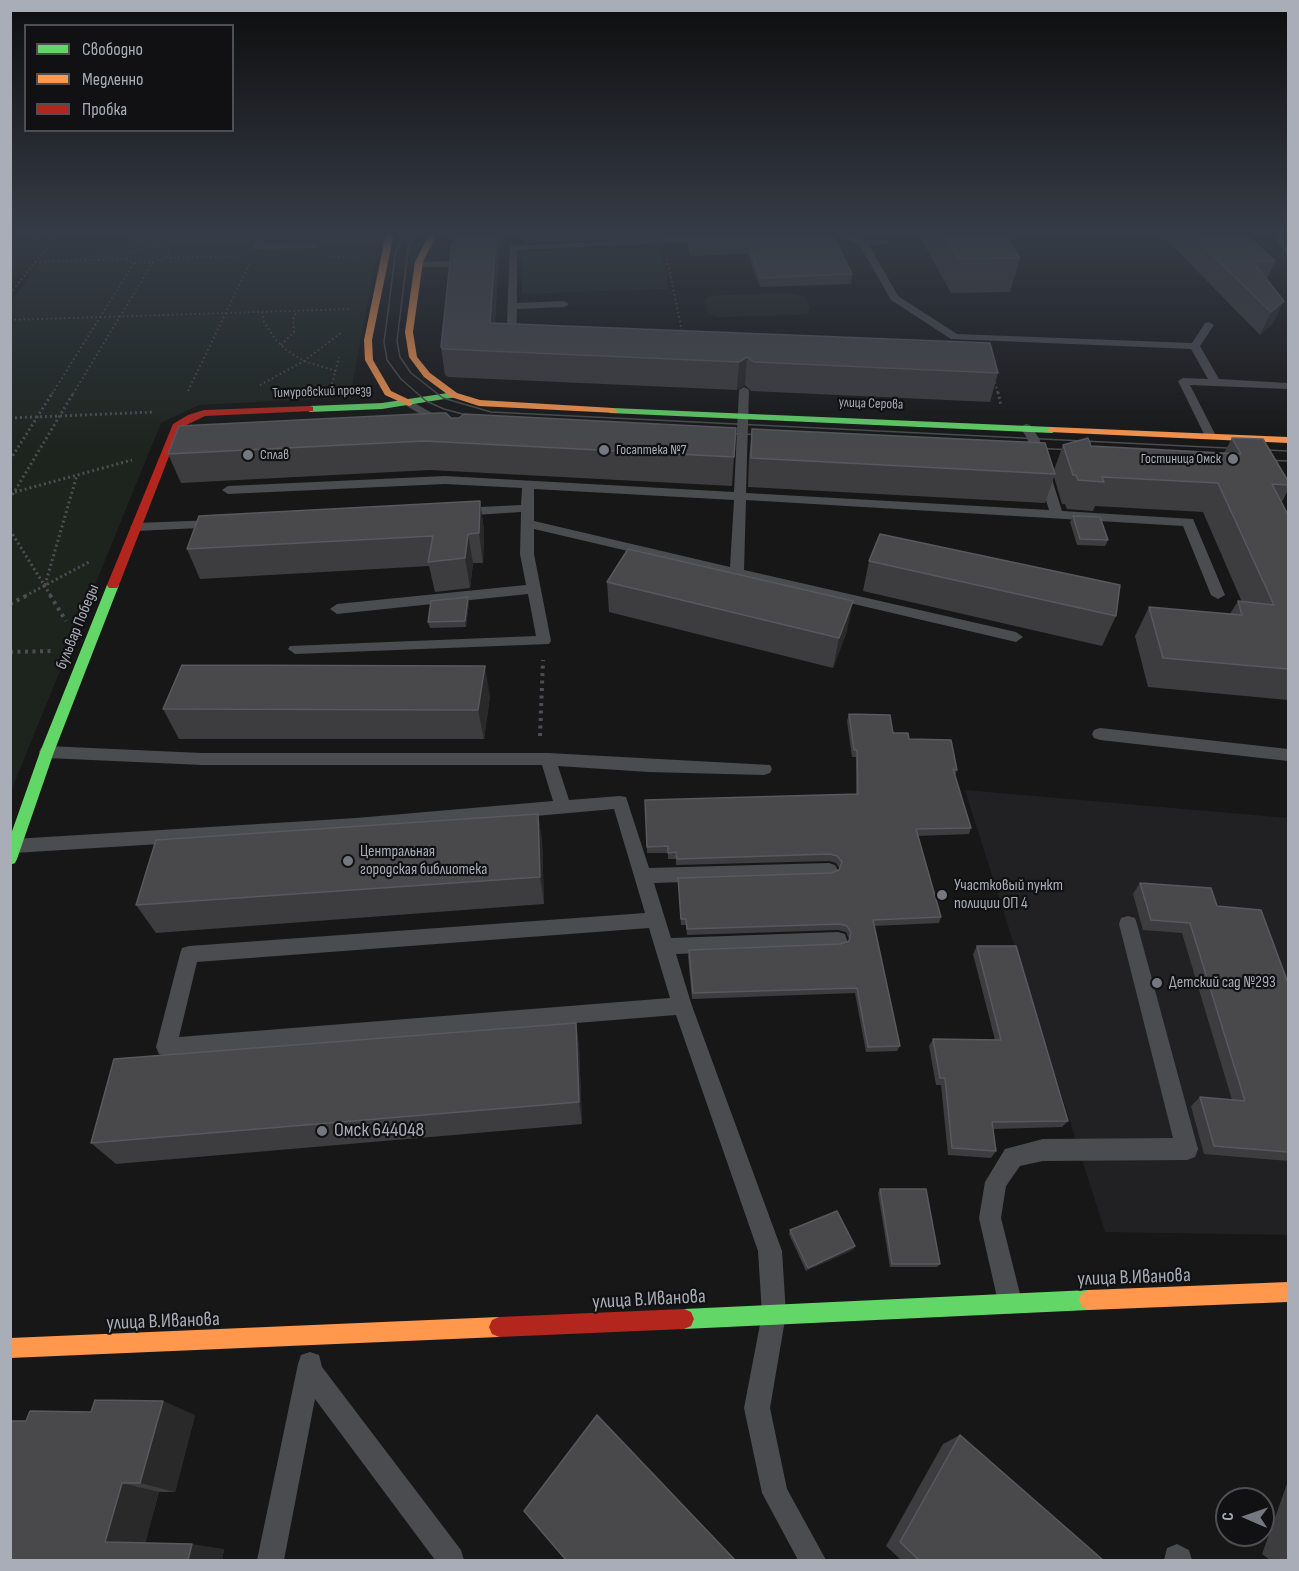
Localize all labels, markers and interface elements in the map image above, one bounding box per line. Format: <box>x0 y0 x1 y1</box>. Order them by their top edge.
legend <box>24 24 234 132</box>
text: Свободно <box>82 39 143 60</box>
text: Медленно <box>82 69 144 90</box>
text: Пробка <box>82 99 127 120</box>
street label: Тимуровский проезд <box>272 382 372 402</box>
street label: улица Серова <box>838 394 904 414</box>
place label: Госаптека №7 <box>616 442 686 458</box>
marker: Госаптека №7 <box>597 443 611 457</box>
place label: Сплав <box>260 447 289 463</box>
marker: Сплав <box>241 448 255 462</box>
place label: Гостиница Омск <box>1141 451 1221 467</box>
marker: Гостиница Омск <box>1226 452 1240 466</box>
street label: бульвар Победы <box>52 582 104 672</box>
place label: Центральная городская библиотека <box>360 842 487 880</box>
marker: Центральная городская библиотека <box>341 854 355 868</box>
place label: Участковый пункт полиции ОП 4 <box>954 876 1063 914</box>
marker: Участковый пункт полиции ОП 4 <box>935 888 949 902</box>
place label: Детский сад №293 <box>1169 973 1276 993</box>
marker: Детский сад №293 <box>1150 976 1164 990</box>
place label: Омск 644048 <box>334 1119 424 1143</box>
marker: Омск 644048 <box>315 1124 329 1138</box>
street label: улица В.Иванова <box>1077 1264 1191 1292</box>
street label: улица В.Иванова <box>592 1285 706 1315</box>
street label: улица В.Иванова <box>106 1308 220 1336</box>
north arrow <box>1215 1487 1275 1547</box>
text: С <box>1219 1512 1238 1521</box>

